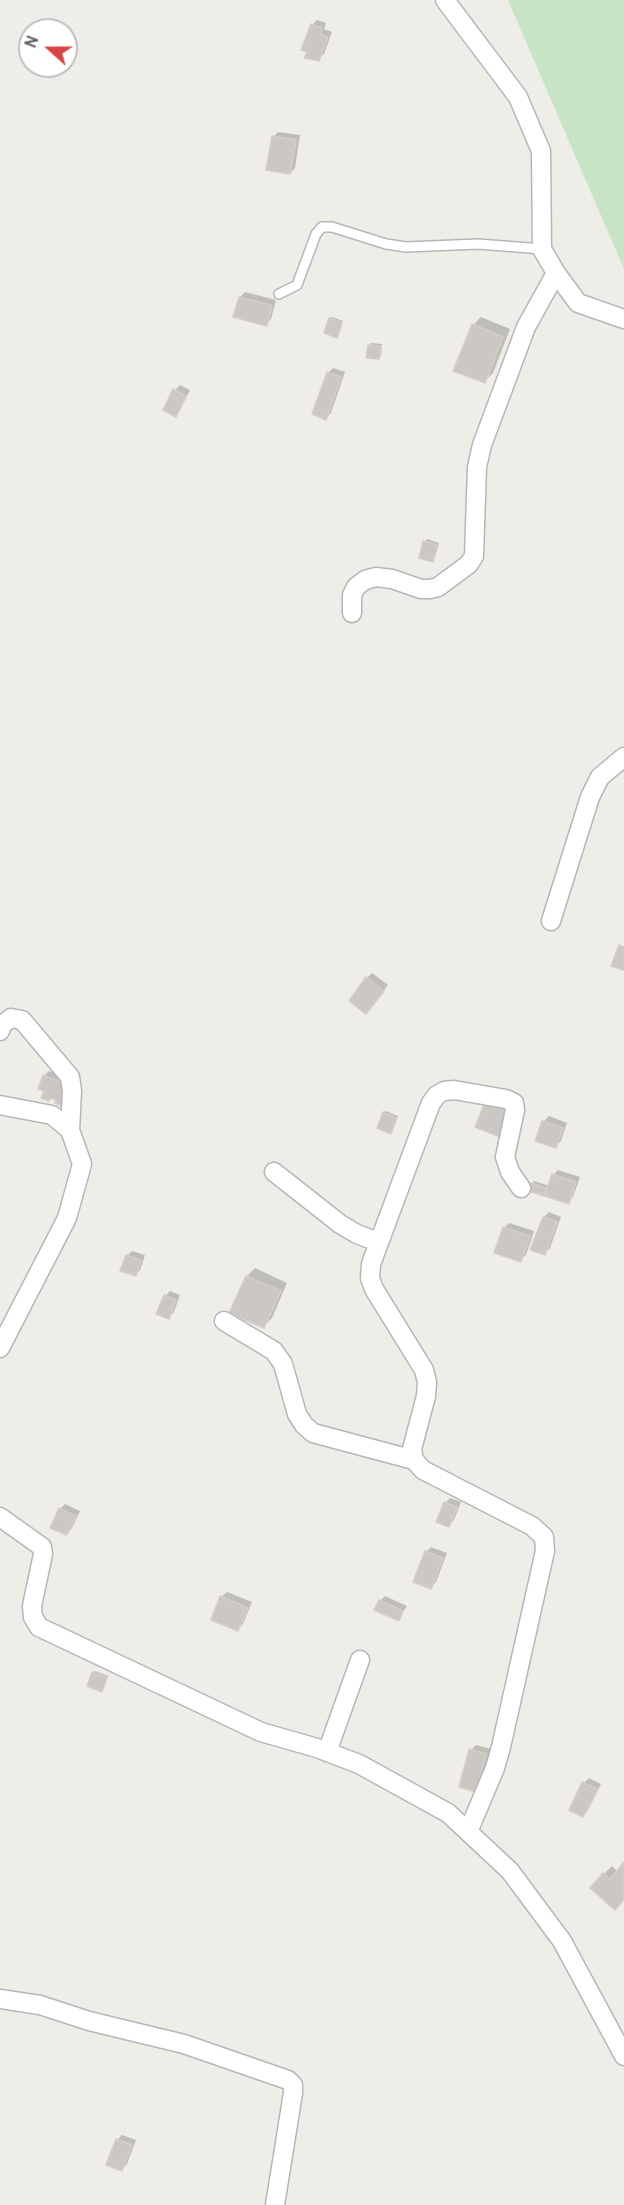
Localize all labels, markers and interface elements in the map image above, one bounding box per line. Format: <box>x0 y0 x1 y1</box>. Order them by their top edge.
north arrow <box>18 18 78 78</box>
text: N <box>22 33 44 51</box>

